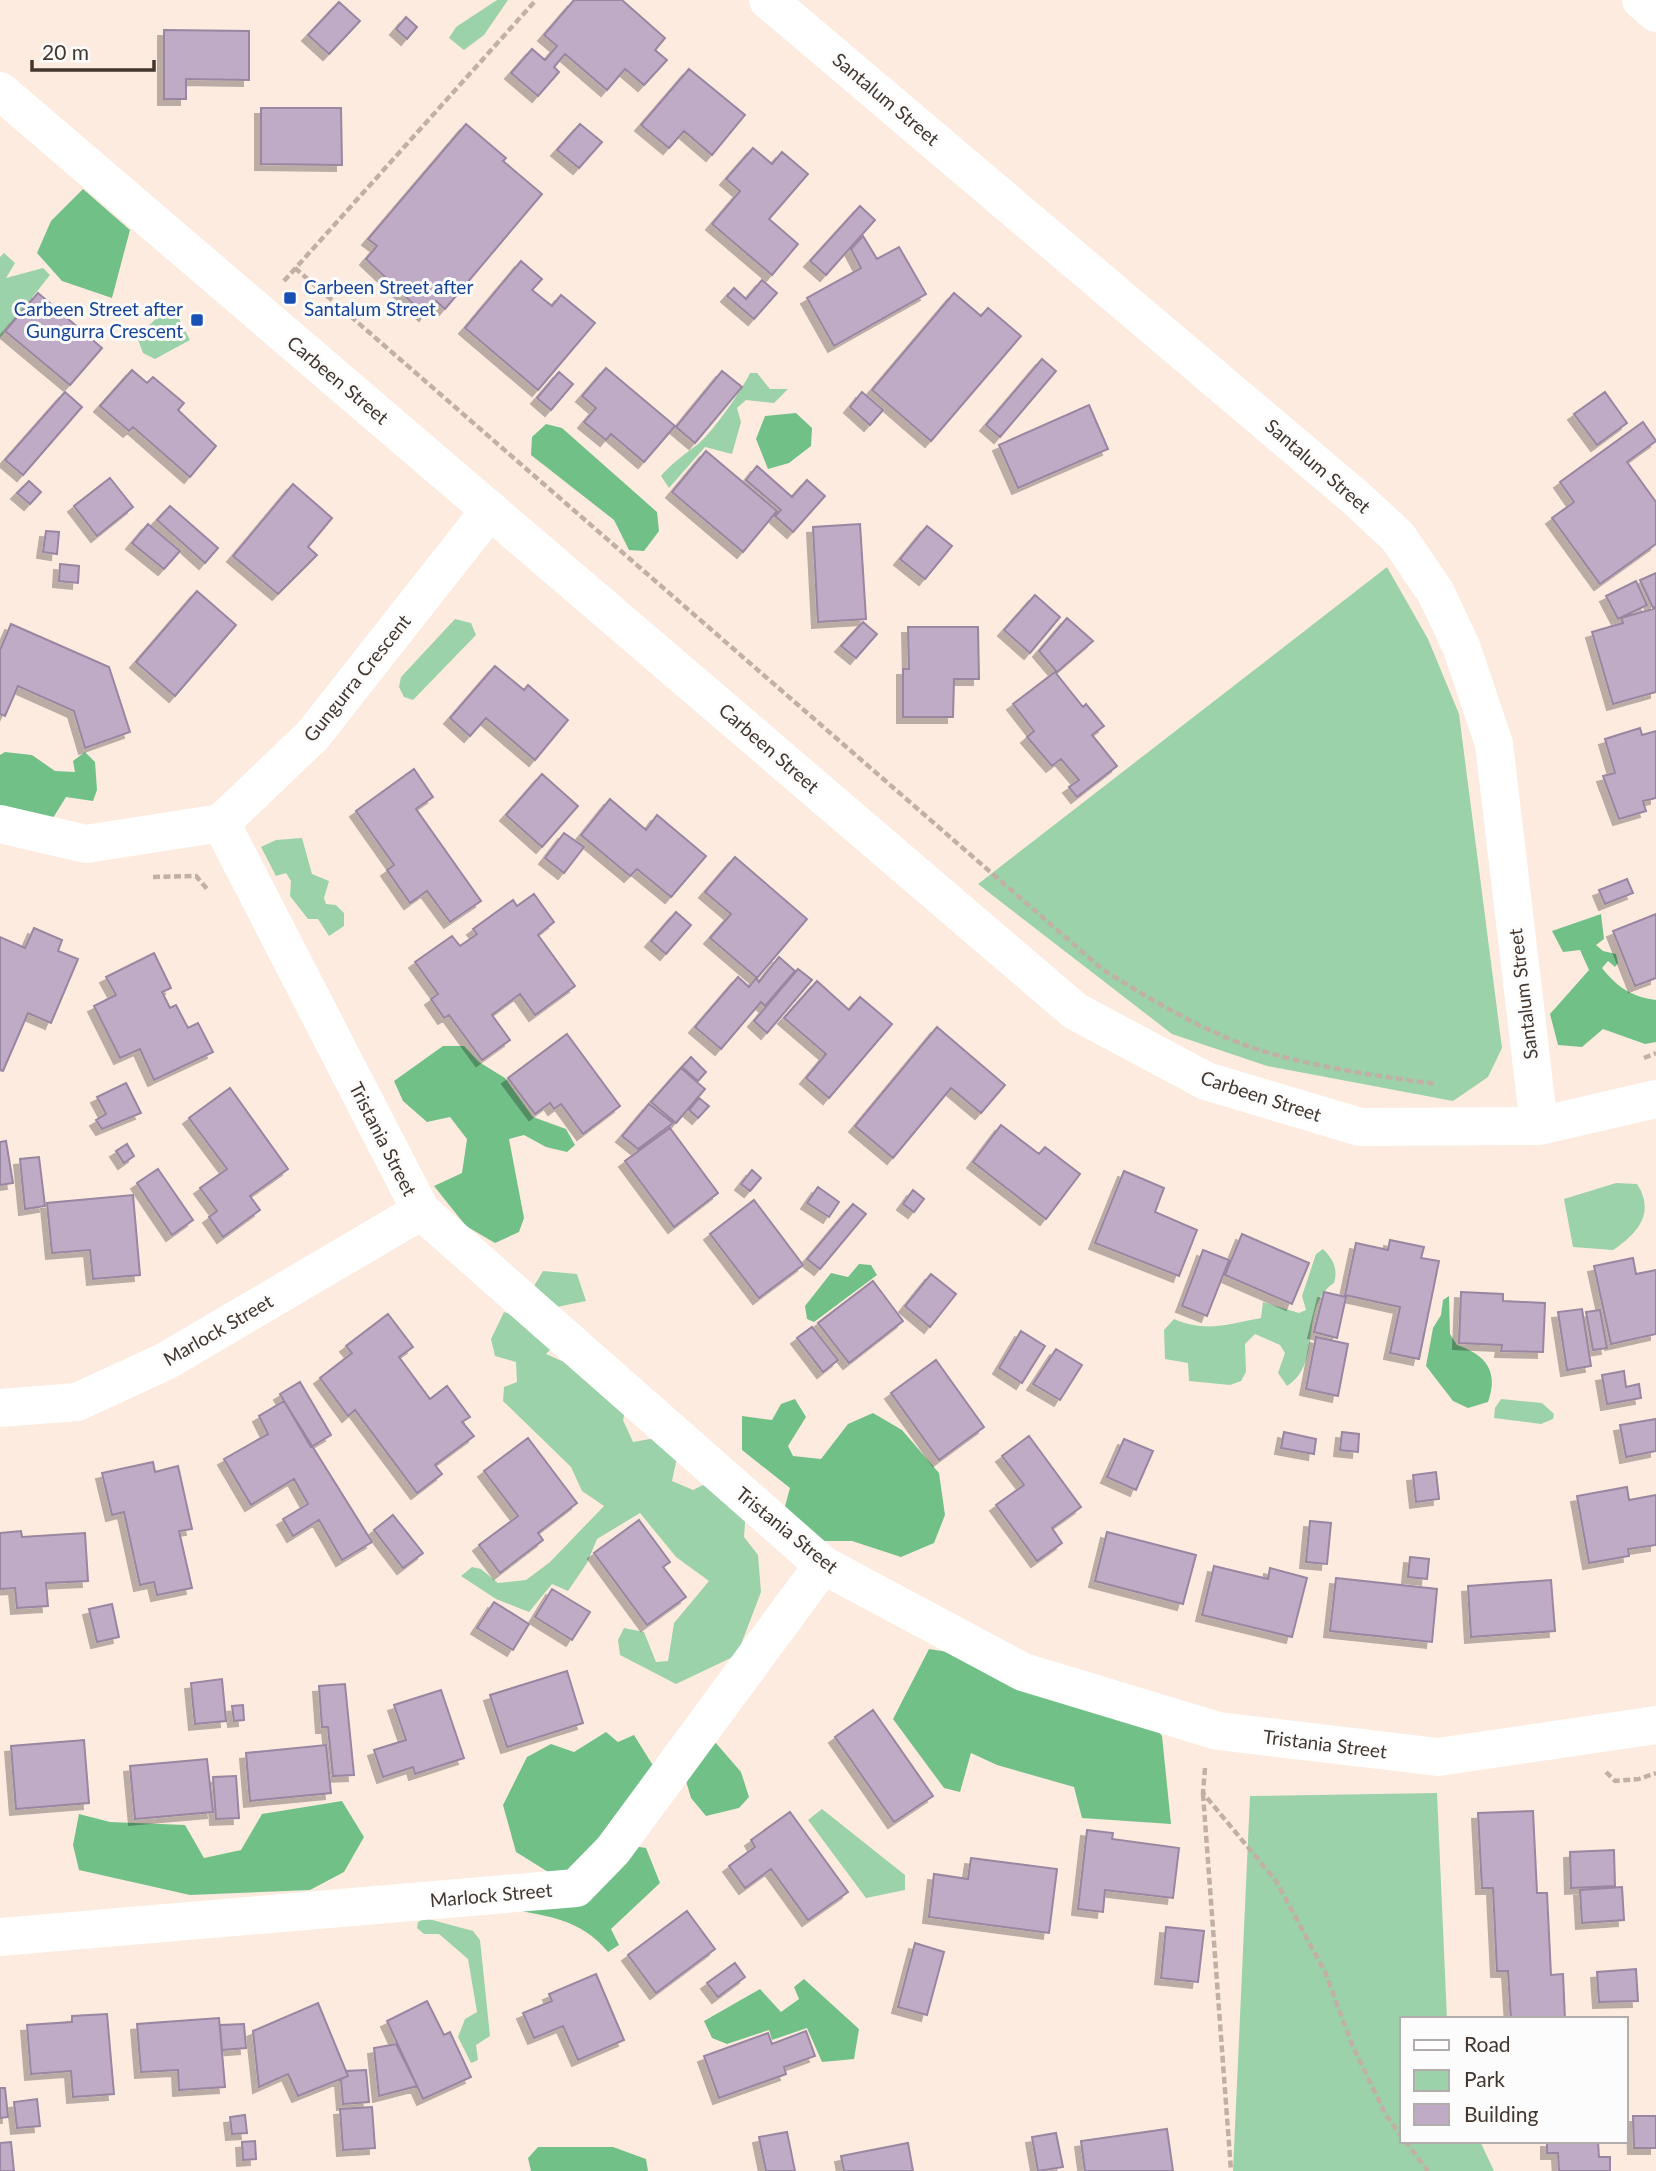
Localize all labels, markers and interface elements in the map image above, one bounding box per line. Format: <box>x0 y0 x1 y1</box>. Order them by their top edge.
scale bar <box>32 28 154 72</box>
text: 20 m <box>42 39 89 64</box>
street label: Santalum Street <box>828 47 944 150</box>
place label: Carbeen Street after Santalum Street <box>304 275 473 320</box>
marker: Carbeen Street after Santalum Street <box>282 290 298 306</box>
place label: Carbeen Street after Gungurra Crescent <box>14 297 183 342</box>
marker: Carbeen Street after Gungurra Crescent <box>189 312 205 328</box>
street label: Carbeen Street <box>283 331 394 429</box>
street label: Santalum Street <box>1261 414 1376 518</box>
street label: Gungurra Crescent <box>298 609 415 746</box>
street label: Carbeen Street <box>715 698 824 798</box>
street label: Santalum Street <box>1503 927 1542 1061</box>
street label: Carbeen Street <box>1198 1065 1324 1126</box>
street label: Tristania Street <box>345 1078 422 1200</box>
street label: Marlock Street <box>159 1289 277 1370</box>
street label: Tristania Street <box>732 1481 843 1578</box>
street label: Tristania Street <box>1262 1724 1388 1763</box>
street label: Marlock Street <box>429 1878 553 1911</box>
legend <box>1400 2017 1628 2143</box>
text: Road <box>1464 2031 1511 2056</box>
text: Park <box>1464 2066 1505 2091</box>
text: Building <box>1464 2101 1539 2126</box>

